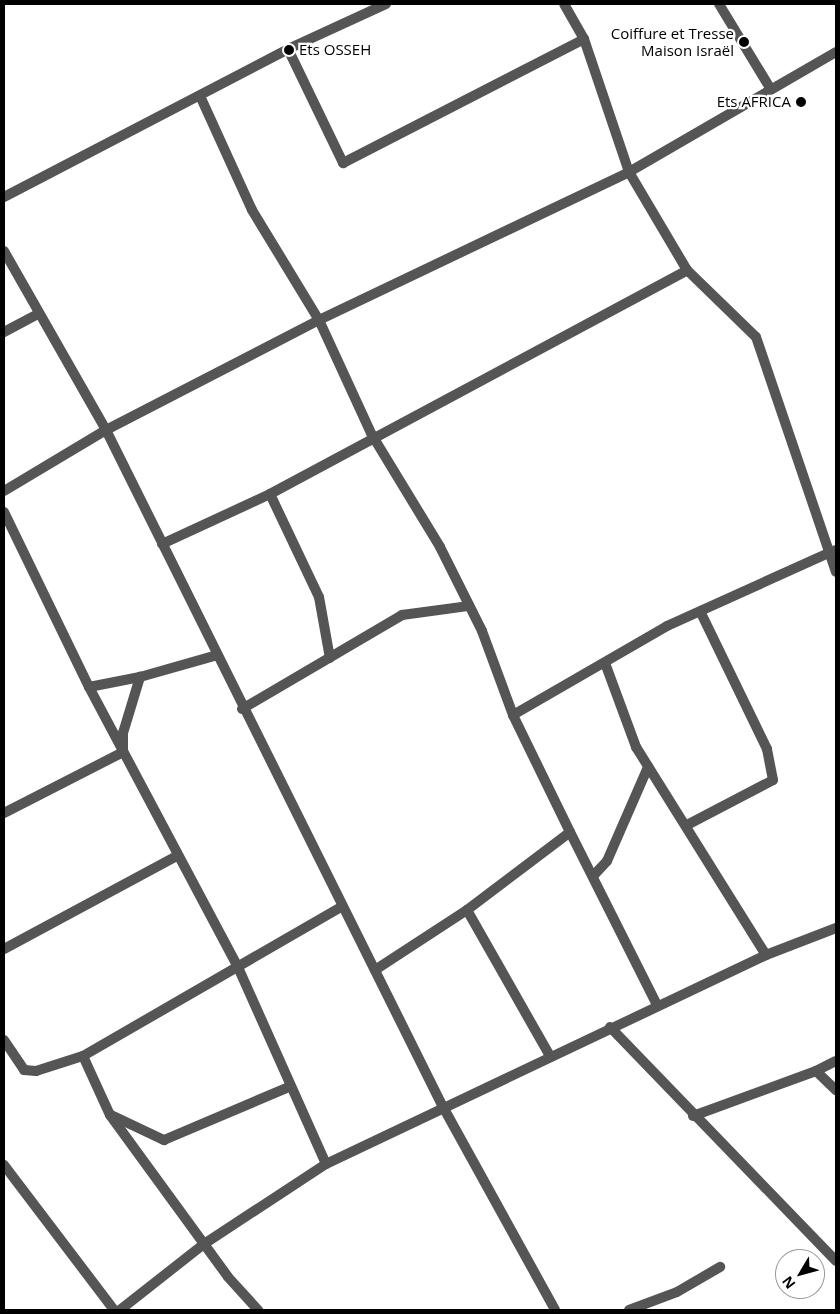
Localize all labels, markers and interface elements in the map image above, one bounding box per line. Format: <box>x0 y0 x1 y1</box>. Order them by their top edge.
place label: Coiffure et Tresse Maison Israël <box>611 24 734 59</box>
marker: Coiffure et Tresse Maison Israël <box>738 36 750 48</box>
place label: Ets OSSEH <box>299 41 371 59</box>
marker: Ets OSSEH <box>283 44 295 56</box>
place label: Ets AFRICA <box>717 93 791 111</box>
marker: Ets AFRICA <box>795 96 807 108</box>
north arrow <box>775 1249 825 1299</box>
text: N <box>777 1272 799 1293</box>

